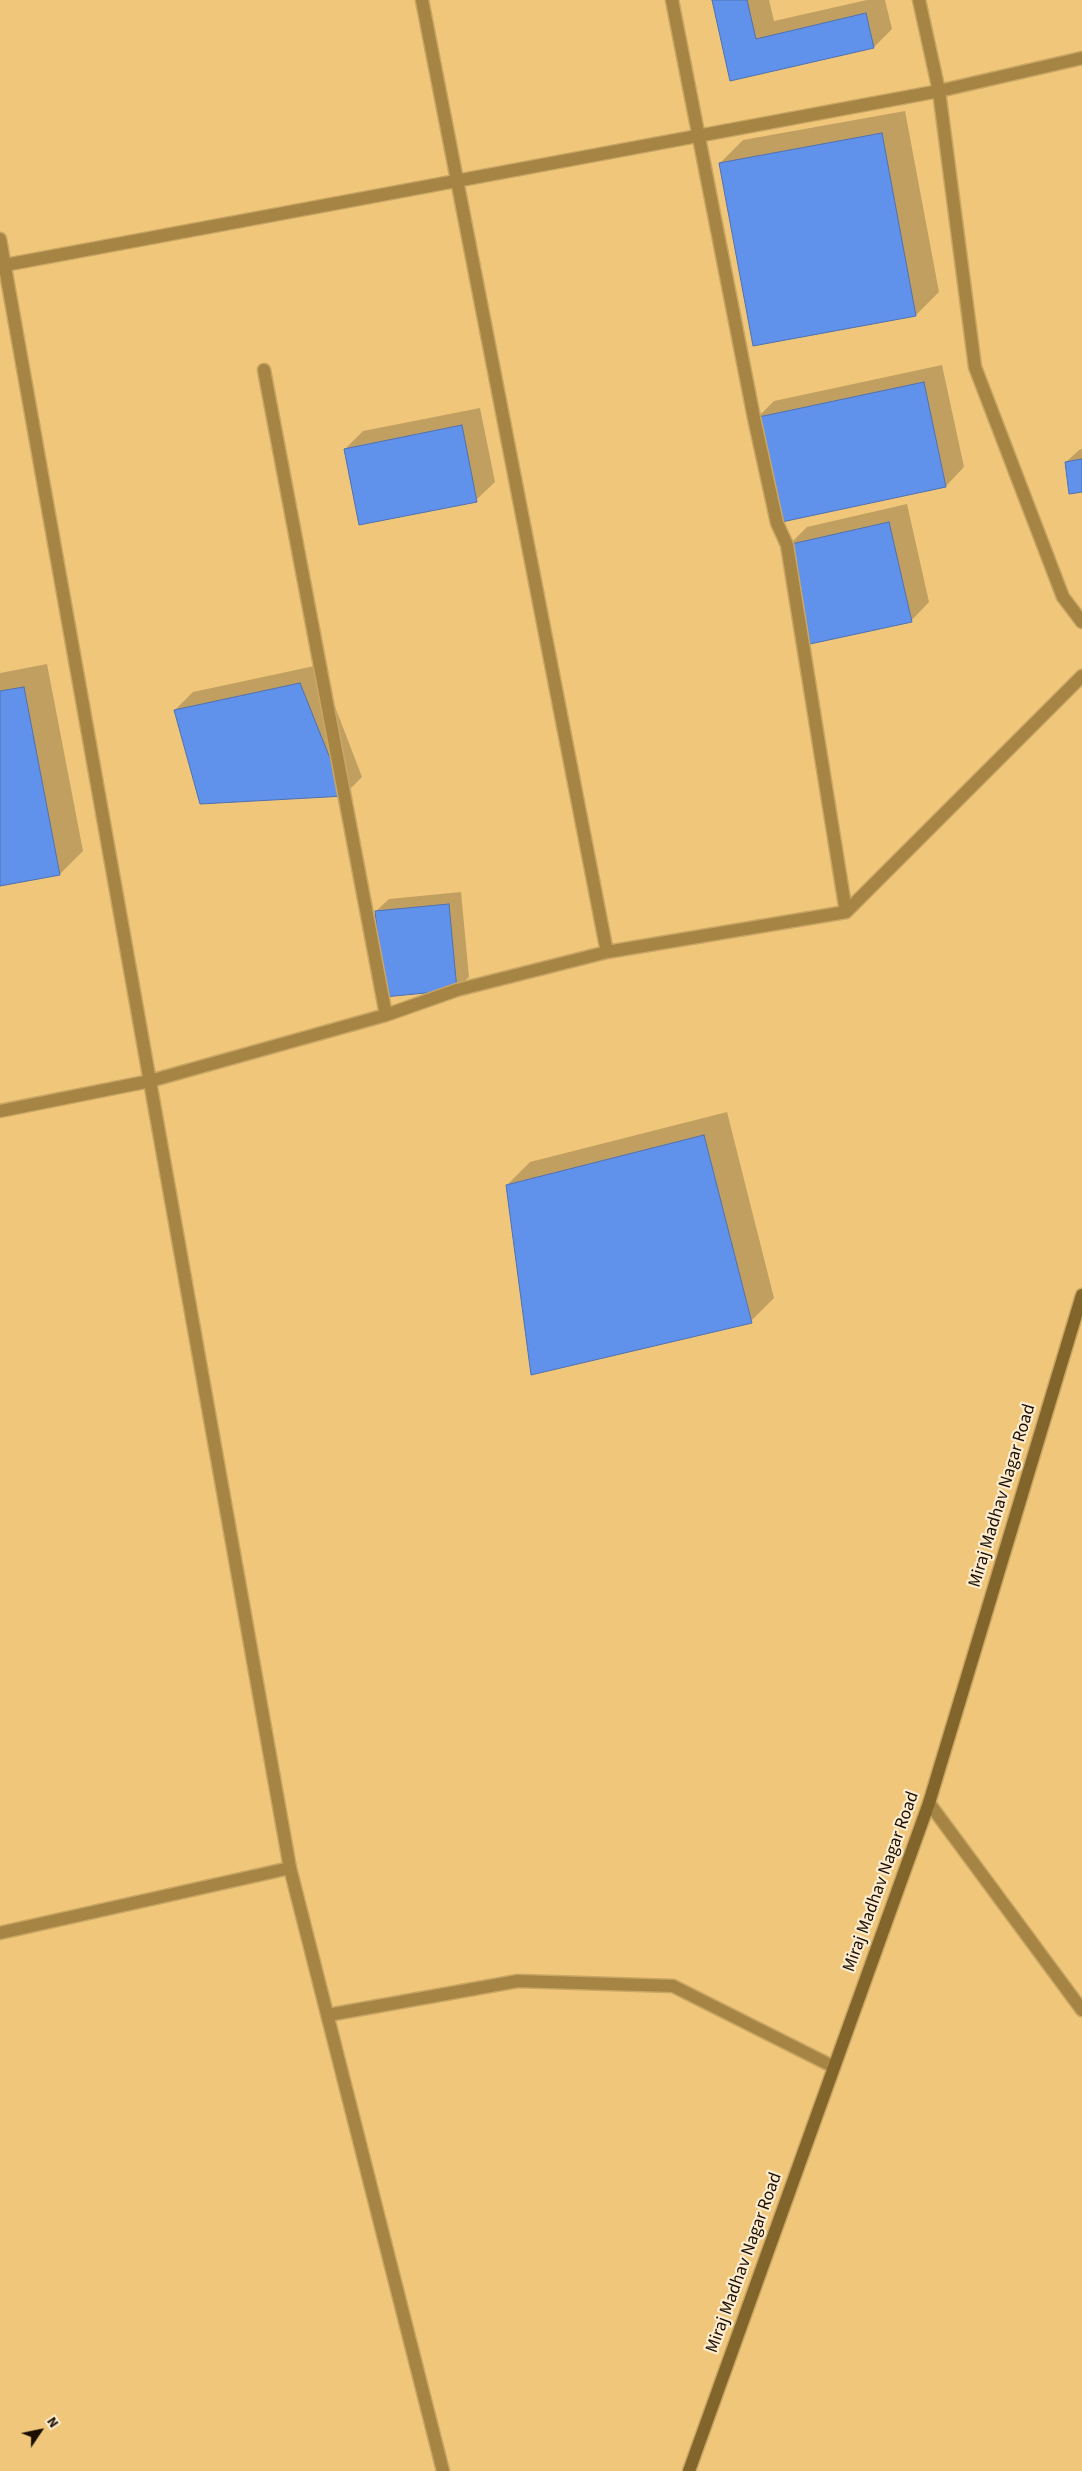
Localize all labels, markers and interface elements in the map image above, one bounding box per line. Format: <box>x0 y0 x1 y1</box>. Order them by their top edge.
street label: Miraj Madhav Nagar Road <box>965 1402 1041 1590</box>
street label: Miraj Madhav Nagar Road <box>839 1789 925 1975</box>
street label: Miraj Madhav Nagar Road <box>702 2170 788 2356</box>
north arrow <box>15 2406 65 2456</box>
text: N <box>42 2413 63 2432</box>

